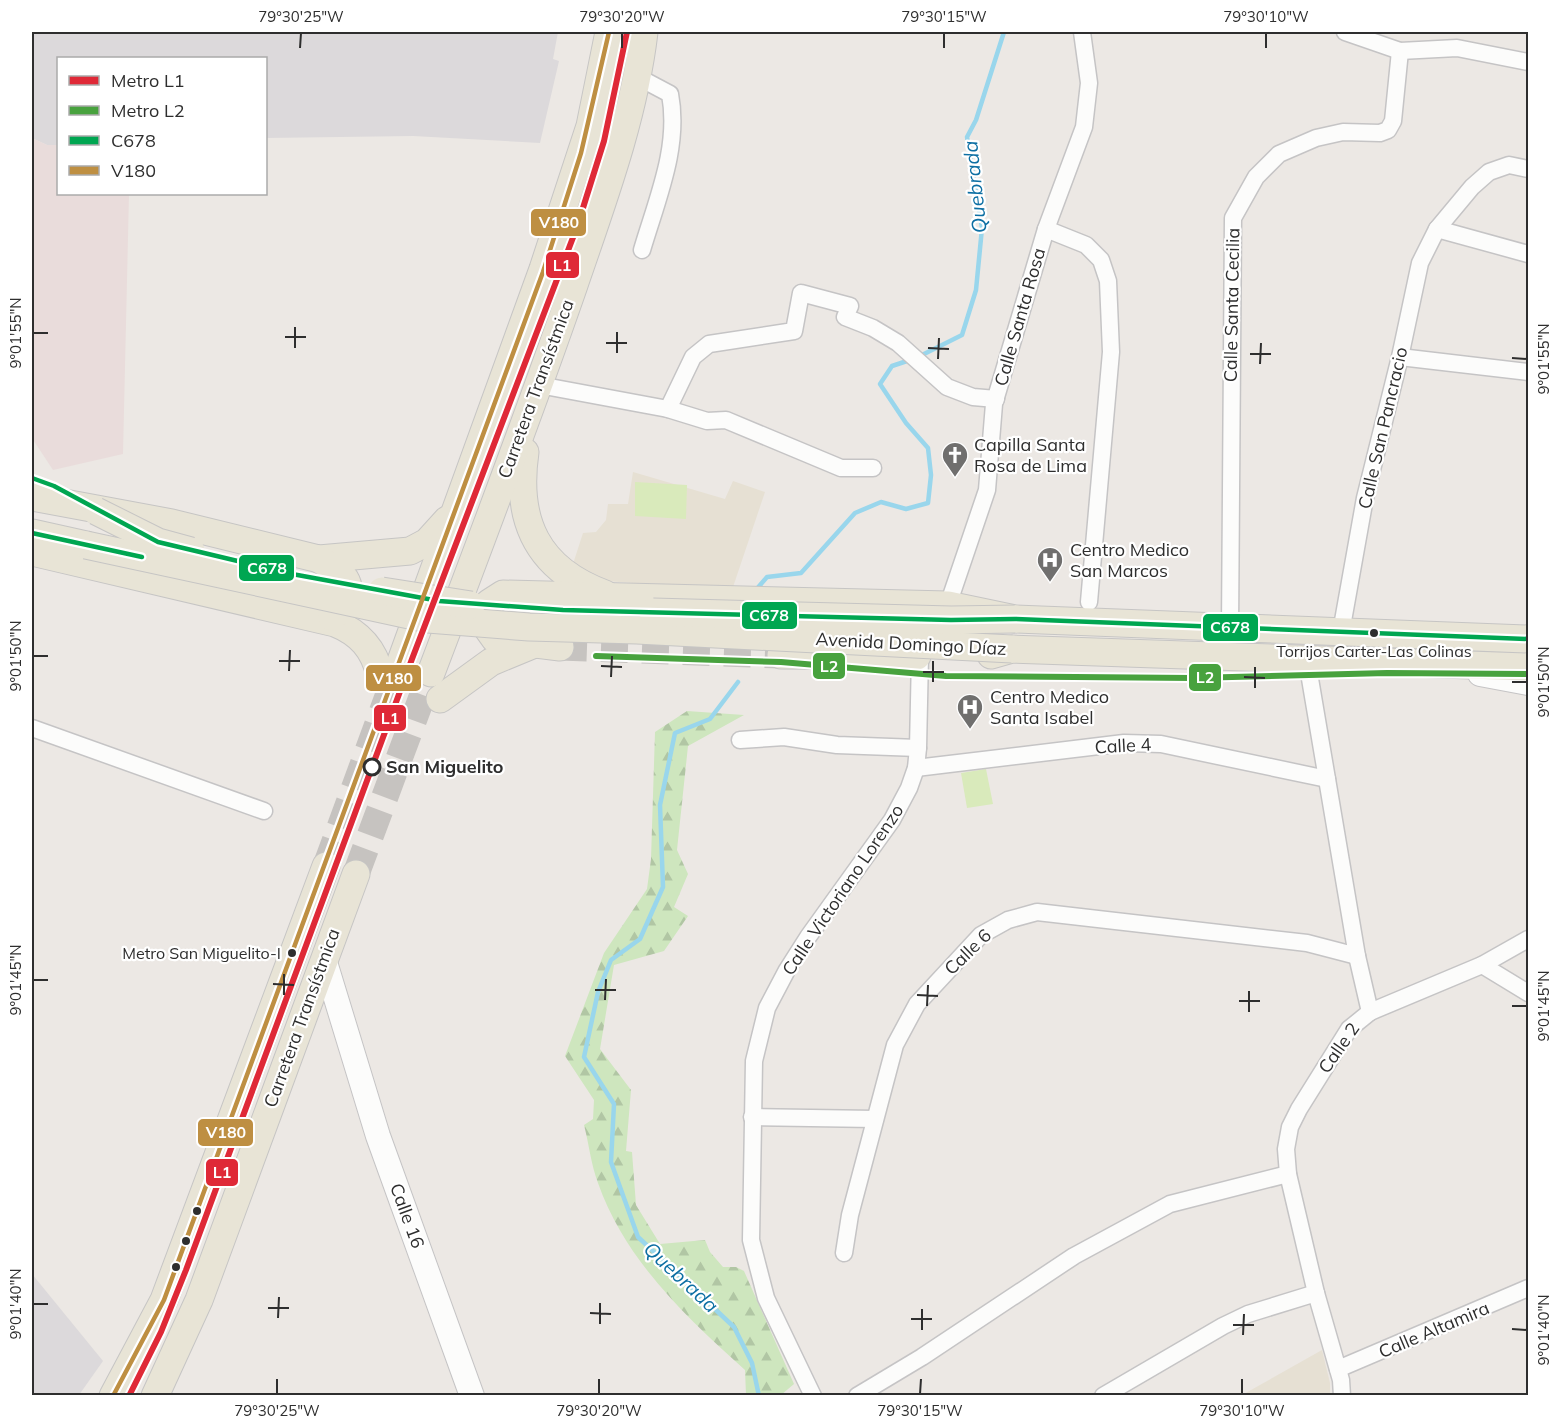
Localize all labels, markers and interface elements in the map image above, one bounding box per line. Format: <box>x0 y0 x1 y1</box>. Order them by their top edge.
text: 79°30'25"W <box>258 7 344 26</box>
text: 79°30'20"W <box>579 7 665 26</box>
text: 79°30'15"W <box>901 7 987 26</box>
text: 79°30'10"W <box>1223 7 1309 26</box>
legend <box>57 57 267 195</box>
text: Metro L1 <box>111 69 185 92</box>
text: Metro L2 <box>111 99 185 122</box>
text: C678 <box>111 129 156 152</box>
water label: Quebrada <box>957 139 992 235</box>
text: V180 <box>111 159 156 182</box>
line badge: V180 <box>530 208 587 237</box>
text: V180 <box>538 212 579 232</box>
street label: Calle Santa Cecilia <box>1219 228 1244 382</box>
street label: Calle Santa Rosa <box>989 245 1050 389</box>
line badge: L1 <box>545 251 580 279</box>
text: L1 <box>553 255 571 275</box>
street label: Carretera Transístmica <box>492 296 579 482</box>
text: 9°01'55"N <box>6 298 25 368</box>
text: 9°01'55"N <box>1534 324 1553 394</box>
street label: Calle San Pancracio <box>1353 345 1412 511</box>
place label: Capilla Santa Rosa de Lima <box>974 433 1087 477</box>
church icon: Capilla Santa Rosa de Lima <box>940 440 970 478</box>
place label: Centro Medico San Marcos <box>1070 538 1189 582</box>
hospital icon: Centro Medico San Marcos <box>1035 545 1065 583</box>
line badge: C678 <box>238 554 295 582</box>
text: C678 <box>247 558 287 578</box>
line badge: C678 <box>741 601 798 630</box>
text: C678 <box>749 605 789 625</box>
line badge: C678 <box>1202 613 1259 642</box>
text: C678 <box>1210 617 1250 637</box>
text: 9°01'50"N <box>6 621 25 691</box>
street label: Avenida Domingo Díaz <box>815 627 1007 660</box>
marker: Torrijos Carter-Las Colinas <box>1368 627 1380 639</box>
place label: Torrijos Carter-Las Colinas <box>1276 641 1472 661</box>
text: 9°01'50"N <box>1534 647 1553 717</box>
line badge: L2 <box>812 652 846 680</box>
text: L2 <box>820 656 838 676</box>
line badge: L2 <box>1188 663 1222 692</box>
line badge: V180 <box>365 664 422 692</box>
text: L2 <box>1196 667 1214 687</box>
text: V180 <box>372 668 413 688</box>
place label: Centro Medico Santa Isabel <box>990 685 1109 729</box>
hospital icon: Centro Medico Santa Isabel <box>955 692 985 730</box>
line badge: L1 <box>373 704 407 732</box>
text: L1 <box>381 708 399 728</box>
street label: Calle 4 <box>1094 733 1152 758</box>
place label: San Miguelito <box>386 755 504 778</box>
marker: San Miguelito <box>363 758 381 776</box>
street label: Calle Victoriano Lorenzo <box>777 800 908 980</box>
street label: Calle 6 <box>939 924 996 980</box>
street label: Carretera Transístmica <box>258 925 345 1111</box>
place label: Metro San Miguelito-I <box>122 943 281 963</box>
text: 9°01'45"N <box>6 945 25 1015</box>
marker: Metro San Miguelito-I <box>286 947 298 959</box>
text: 9°01'45"N <box>1534 971 1553 1041</box>
street label: Calle 2 <box>1313 1018 1364 1078</box>
line badge: V180 <box>197 1118 254 1147</box>
text: V180 <box>205 1122 246 1142</box>
line badge: L1 <box>205 1158 239 1187</box>
text: L1 <box>213 1162 231 1182</box>
street label: Calle 16 <box>385 1180 430 1251</box>
unlabelled marker <box>191 1205 203 1217</box>
unlabelled marker <box>180 1235 192 1247</box>
water label: Quebrada <box>639 1236 724 1317</box>
unlabelled marker <box>170 1261 182 1273</box>
text: 9°01'40"N <box>6 1269 25 1339</box>
text: 9°01'40"N <box>1534 1295 1553 1365</box>
street label: Calle Altamira <box>1375 1296 1493 1363</box>
text: 79°30'25"W <box>234 1401 320 1420</box>
text: 79°30'20"W <box>556 1401 642 1420</box>
text: 79°30'15"W <box>877 1401 963 1420</box>
text: 79°30'10"W <box>1199 1401 1285 1420</box>

